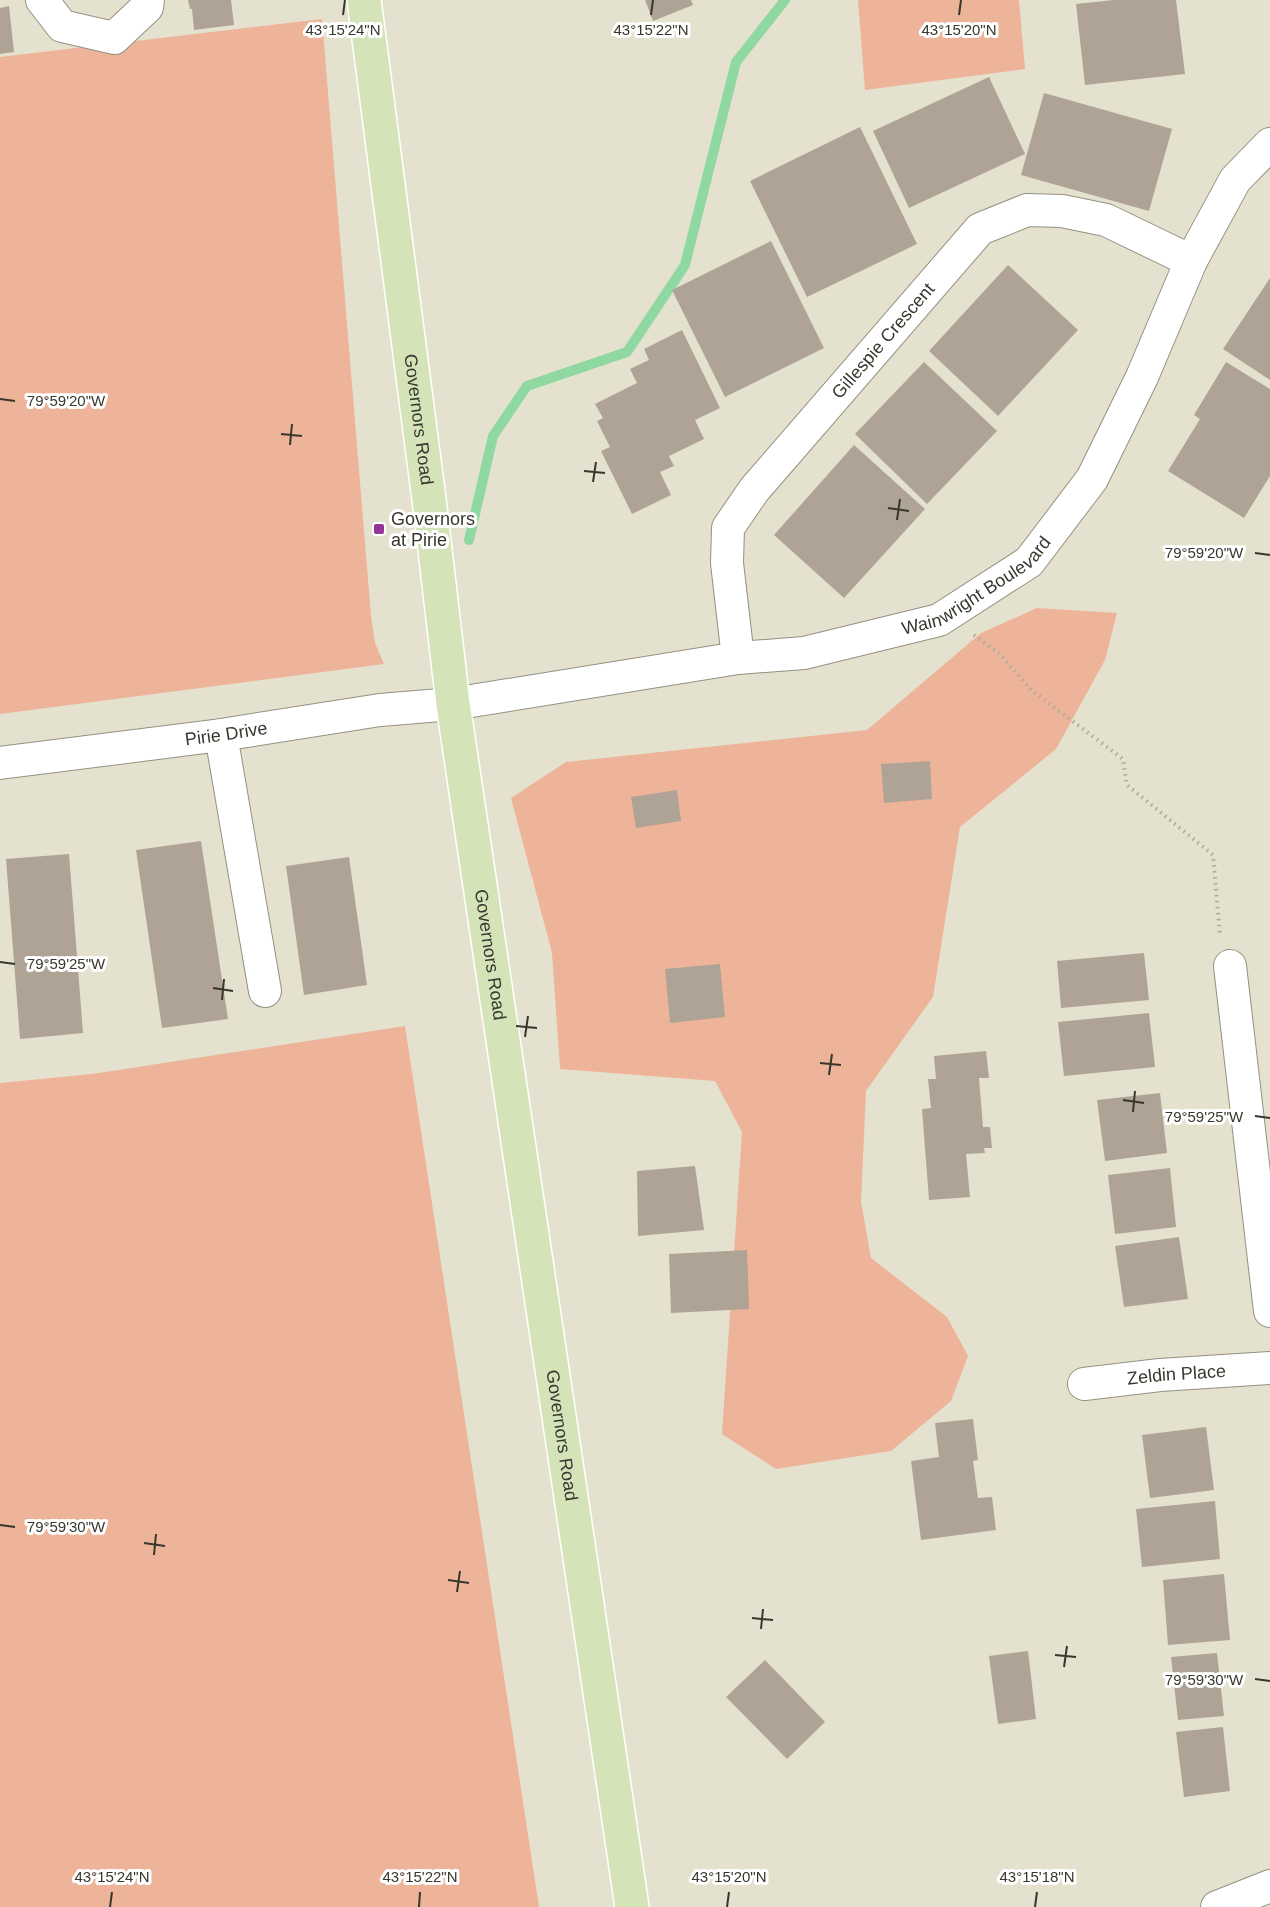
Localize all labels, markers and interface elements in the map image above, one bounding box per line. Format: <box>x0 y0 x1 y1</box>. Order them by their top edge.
text: 43°15'24"N <box>305 21 381 38</box>
text: 43°15'22"N <box>613 21 689 38</box>
text: 43°15'20"N <box>921 21 997 38</box>
street label: Gillespie Crescent <box>828 279 939 403</box>
street label: Governors Road <box>400 353 437 486</box>
text: 79°59'20"W <box>27 392 106 409</box>
place label: Governors at Pirie <box>391 509 475 550</box>
marker: Governors at Pirie <box>372 522 386 536</box>
street label: Wainwright Boulevard <box>900 533 1055 639</box>
text: 79°59'20"W <box>1165 544 1244 561</box>
street label: Pirie Drive <box>184 718 269 749</box>
street label: Governors Road <box>471 888 510 1021</box>
text: 79°59'25"W <box>27 955 106 972</box>
text: 79°59'25"W <box>1165 1108 1244 1125</box>
street label: Zeldin Place <box>1126 1361 1227 1389</box>
street label: Governors Road <box>542 1369 581 1502</box>
text: 79°59'30"W <box>27 1518 106 1535</box>
text: 79°59'30"W <box>1165 1671 1244 1688</box>
text: 43°15'24"N <box>74 1868 150 1885</box>
text: 43°15'22"N <box>382 1868 458 1885</box>
text: 43°15'20"N <box>691 1868 767 1885</box>
text: 43°15'18"N <box>999 1868 1075 1885</box>

